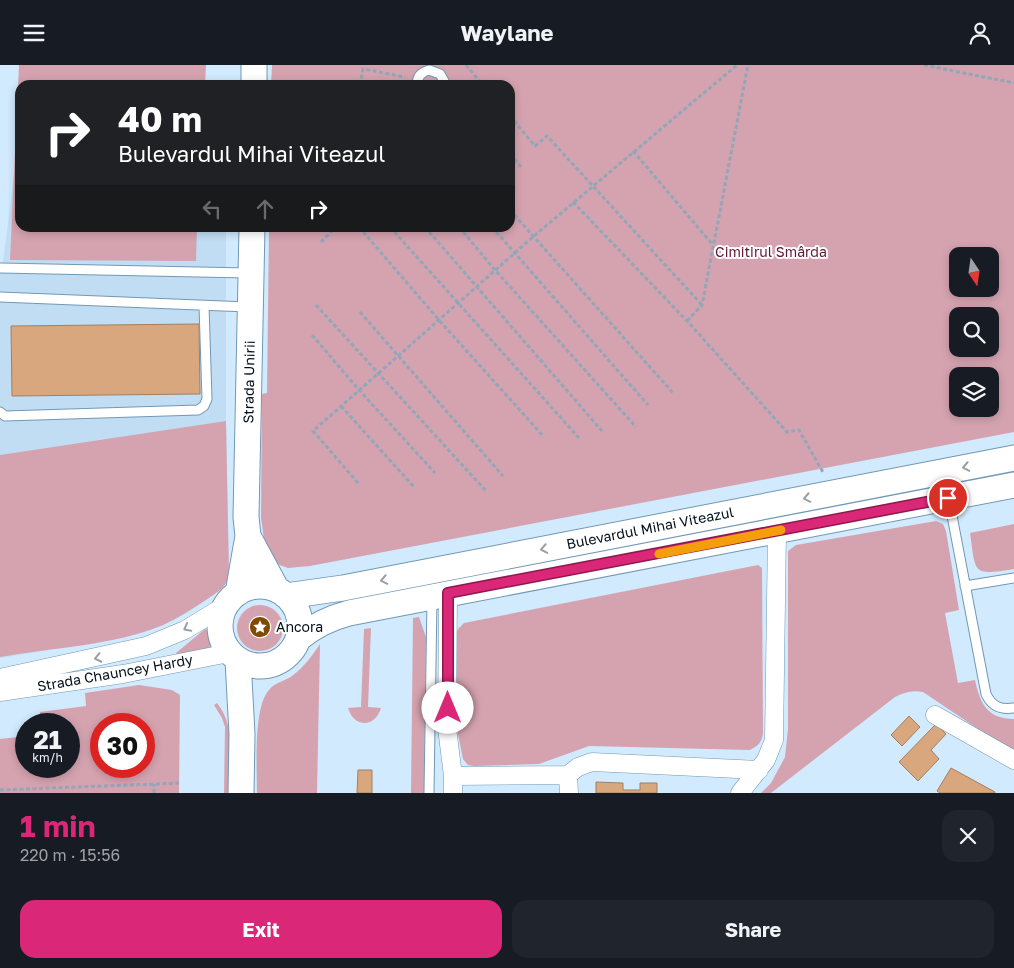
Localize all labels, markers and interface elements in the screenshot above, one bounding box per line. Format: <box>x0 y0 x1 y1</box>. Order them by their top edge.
icon: menu <box>20 19 48 47</box>
text: Waylane <box>461 19 553 46</box>
icon: person <box>966 19 994 47</box>
text: 40 m <box>118 98 202 140</box>
icon: right <box>35 100 100 165</box>
text: Bulevardul Mihai Viteazul <box>118 140 385 167</box>
icon: left <box>198 195 226 223</box>
icon: ahead <box>251 195 279 223</box>
icon: right <box>304 195 332 223</box>
park label: Cimitirul Smârda <box>715 243 827 260</box>
north arrow <box>949 247 999 297</box>
map controls <box>949 247 999 417</box>
button: search <box>949 307 999 357</box>
street label: Strada Unirii <box>239 340 258 424</box>
button: layers <box>949 367 999 417</box>
one-way arrow <box>962 462 971 472</box>
pin <box>927 477 969 519</box>
icon: arrive <box>934 484 962 512</box>
one-way arrow <box>802 493 811 503</box>
street label: Bulevardul Mihai Viteazul <box>565 503 735 552</box>
one-way arrow <box>540 543 548 554</box>
one-way arrow <box>380 574 389 585</box>
place icon: Ancora <box>248 615 272 639</box>
place label: Ancora <box>276 618 323 635</box>
one-way arrow <box>184 622 193 632</box>
street label: Strada Chauncey Hardy <box>36 650 194 695</box>
one-way arrow <box>94 652 103 662</box>
position arrow <box>421 681 473 733</box>
speed limit sign: 30 <box>90 713 155 778</box>
text: 21 <box>33 724 62 755</box>
text: km/h <box>32 750 63 765</box>
text: 1 min <box>20 808 96 844</box>
button: close <box>942 810 994 862</box>
text: 220 m · 15:56 <box>20 845 120 865</box>
button: Exit <box>20 900 502 958</box>
button: Share <box>512 900 994 958</box>

